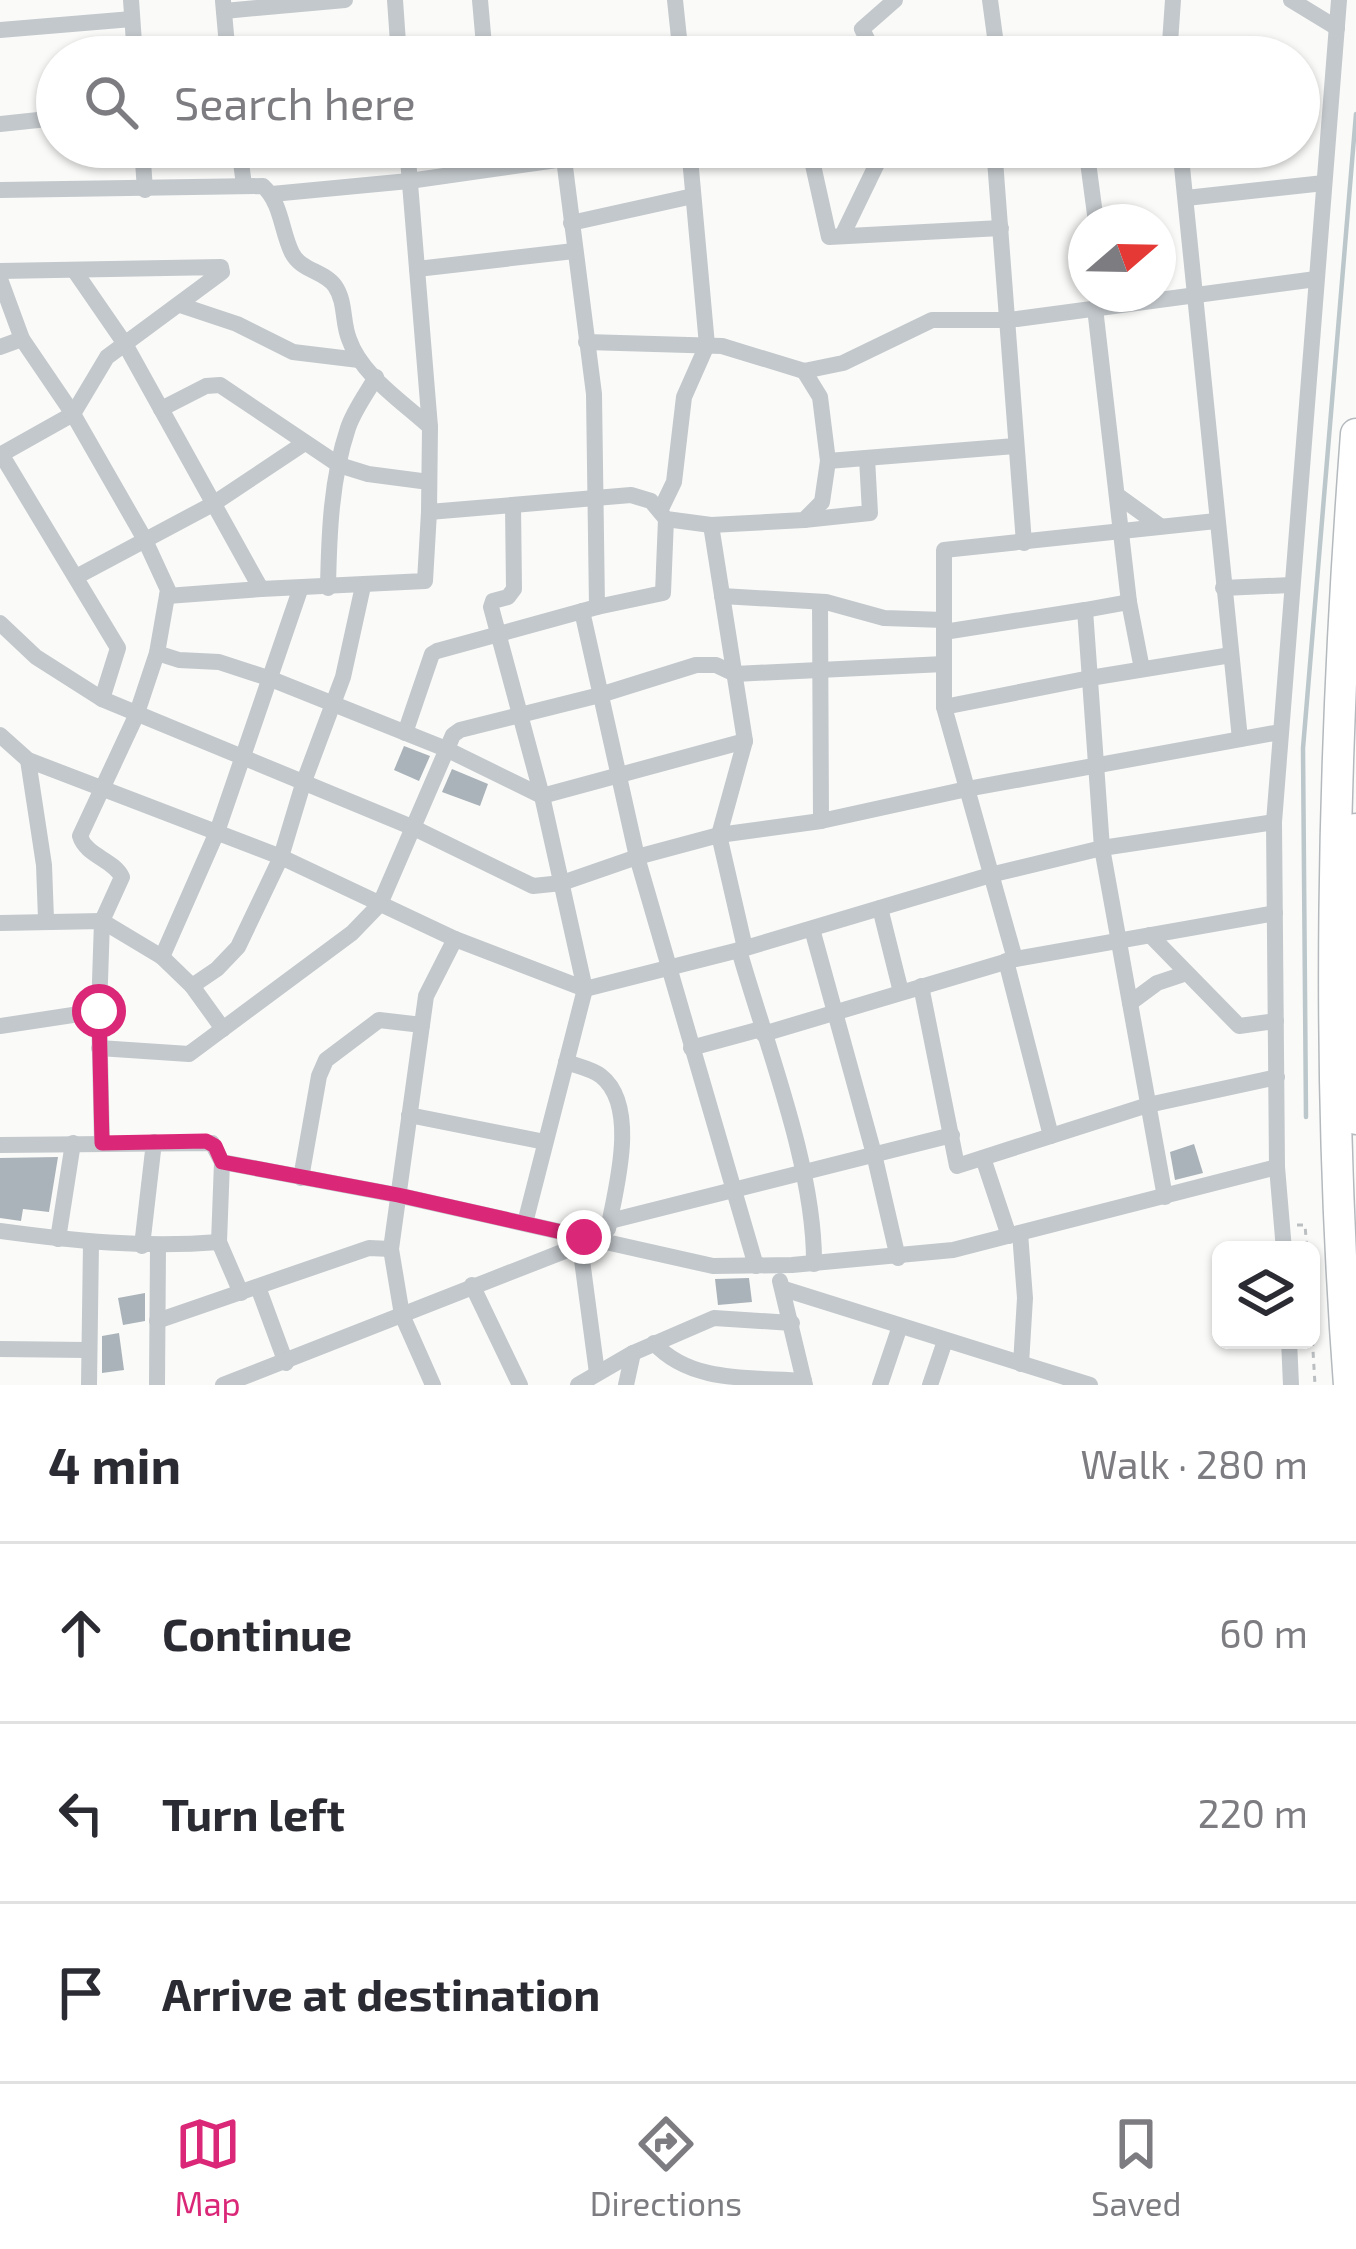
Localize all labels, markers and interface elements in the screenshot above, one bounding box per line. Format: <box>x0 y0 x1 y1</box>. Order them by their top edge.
search box <box>36 36 1320 168</box>
icon: search <box>78 69 144 135</box>
text: Search here <box>174 75 416 129</box>
north arrow <box>1068 204 1176 312</box>
route start <box>72 984 126 1038</box>
route end <box>557 1210 611 1264</box>
map controls <box>1212 1241 1320 1349</box>
button: layers <box>1212 1241 1320 1349</box>
text: 4 min <box>48 1433 181 1494</box>
text: Walk · 280 m <box>1080 1440 1308 1487</box>
icon: ahead <box>48 1600 114 1666</box>
text: Continue <box>162 1606 352 1660</box>
text: 60 m <box>1219 1609 1308 1656</box>
icon: left <box>48 1780 114 1846</box>
text: Turn left <box>162 1786 345 1840</box>
text: 220 m <box>1198 1789 1308 1836</box>
icon: arrive <box>48 1960 114 2026</box>
text: Arrive at destination <box>162 1966 600 2020</box>
tab: Map <box>175 2111 241 2223</box>
tab: Directions <box>590 2111 742 2223</box>
tab: Saved <box>1091 2111 1181 2223</box>

